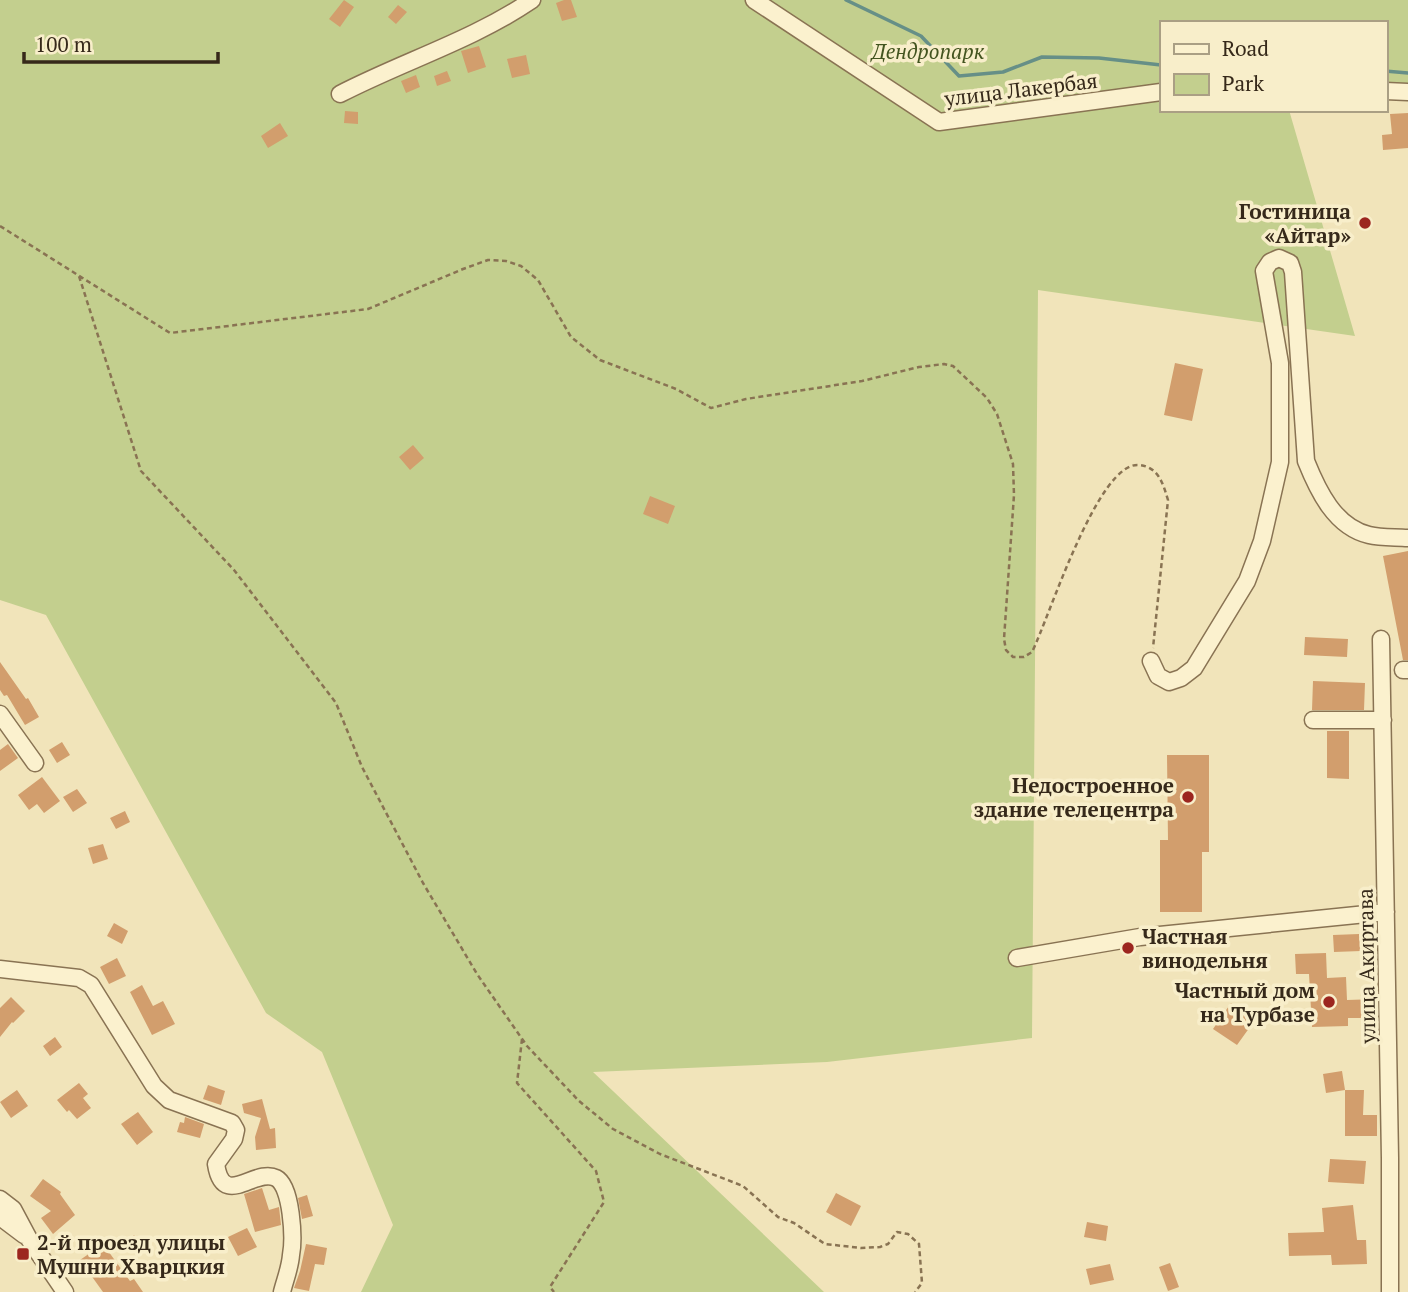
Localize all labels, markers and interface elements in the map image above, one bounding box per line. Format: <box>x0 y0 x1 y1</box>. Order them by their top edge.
scale bar <box>24 21 219 65</box>
legend <box>1160 21 1387 112</box>
text: 100 m <box>35 30 92 58</box>
text: Road <box>1222 34 1269 62</box>
park label: Дендропарк <box>870 37 985 65</box>
street label: улица Лакербая <box>942 66 1099 112</box>
text: Park <box>1222 69 1264 97</box>
place label: Гостиница «Айтар» <box>1239 197 1351 249</box>
marker: Гостиница «Айтар» <box>1357 215 1373 231</box>
place label: Недостроенное здание телецентра <box>974 771 1174 823</box>
marker: Недостроенное здание телецентра <box>1180 789 1196 805</box>
street label: улица Акиртава <box>1351 888 1381 1045</box>
place label: Частная винодельня <box>1142 922 1268 974</box>
marker: Частная винодельня <box>1120 940 1136 956</box>
place label: Частный дом на Турбазе <box>1175 976 1315 1028</box>
marker: Частный дом на Турбазе <box>1321 994 1337 1010</box>
place label: 2-й проезд улицы Мушни Хварцкия <box>37 1228 225 1280</box>
marker: 2-й проезд улицы Мушни Хварцкия <box>15 1246 31 1262</box>

